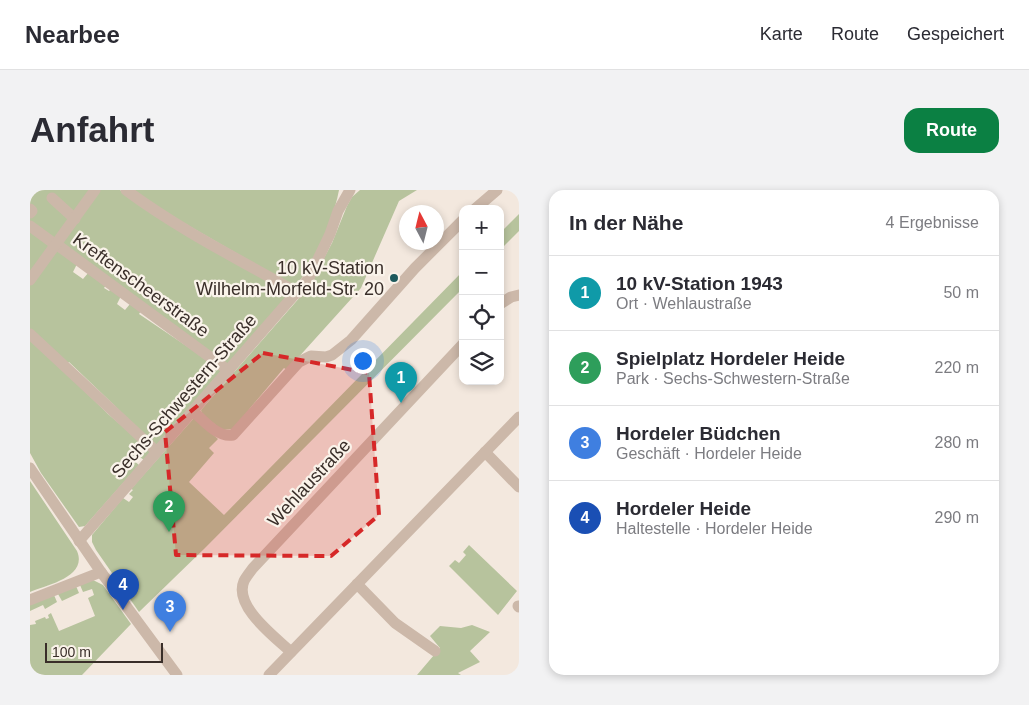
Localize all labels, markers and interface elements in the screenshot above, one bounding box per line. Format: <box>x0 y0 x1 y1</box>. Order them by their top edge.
text: Nearbee <box>25 21 120 48</box>
text: Karte <box>760 24 803 44</box>
text: Route <box>831 24 879 44</box>
text: Gespeichert <box>907 24 1004 44</box>
button: Route <box>904 108 999 153</box>
text: Anfahrt <box>30 110 154 149</box>
north arrow <box>399 205 444 250</box>
map controls <box>459 205 504 385</box>
button: + <box>459 205 504 250</box>
text: In der Nähe <box>569 211 683 234</box>
text: 4 Ergebnisse <box>886 214 979 231</box>
street label: Kreftenscheerstraße <box>69 229 213 341</box>
button: − <box>459 250 504 295</box>
place label: 10 kV-Station Wilhelm-Morfeld-Str. 20 <box>196 258 384 299</box>
marker: 10 kV-Station Wilhelm-Morfeld-Str. 20 <box>388 272 400 284</box>
text: 10 kV-Station 1943 <box>616 273 783 294</box>
text: 1 <box>581 284 589 301</box>
text: 50 m <box>943 284 979 301</box>
button: locate <box>459 295 504 340</box>
text: Ort · Wehlaustraße <box>616 295 752 312</box>
street label: Sechs-Schwestern-Straße <box>108 310 260 482</box>
button: layers <box>459 340 504 385</box>
your location <box>350 348 376 374</box>
text: Spielplatz Hordeler Heide <box>616 348 845 369</box>
text: 2 <box>581 359 589 376</box>
text: 220 m <box>935 359 979 376</box>
pin: 1 <box>385 362 417 403</box>
text: Park · Sechs-Schwestern-Straße <box>616 370 850 387</box>
text: Hordeler Büdchen <box>616 423 781 444</box>
text: 3 <box>581 434 589 451</box>
text: 280 m <box>935 434 979 451</box>
street label: Wehlaustraße <box>264 435 354 531</box>
text: Geschäft · Hordeler Heide <box>616 445 802 462</box>
pin: 2 <box>153 491 185 532</box>
text: Hordeler Heide <box>616 498 751 519</box>
text: 4 <box>581 509 589 526</box>
text: 290 m <box>935 509 979 526</box>
text: Haltestelle · Hordeler Heide <box>616 520 813 537</box>
pin: 4 <box>107 569 139 610</box>
pin: 3 <box>154 591 186 632</box>
scale bar <box>45 640 162 663</box>
text: 100 m <box>52 644 91 660</box>

